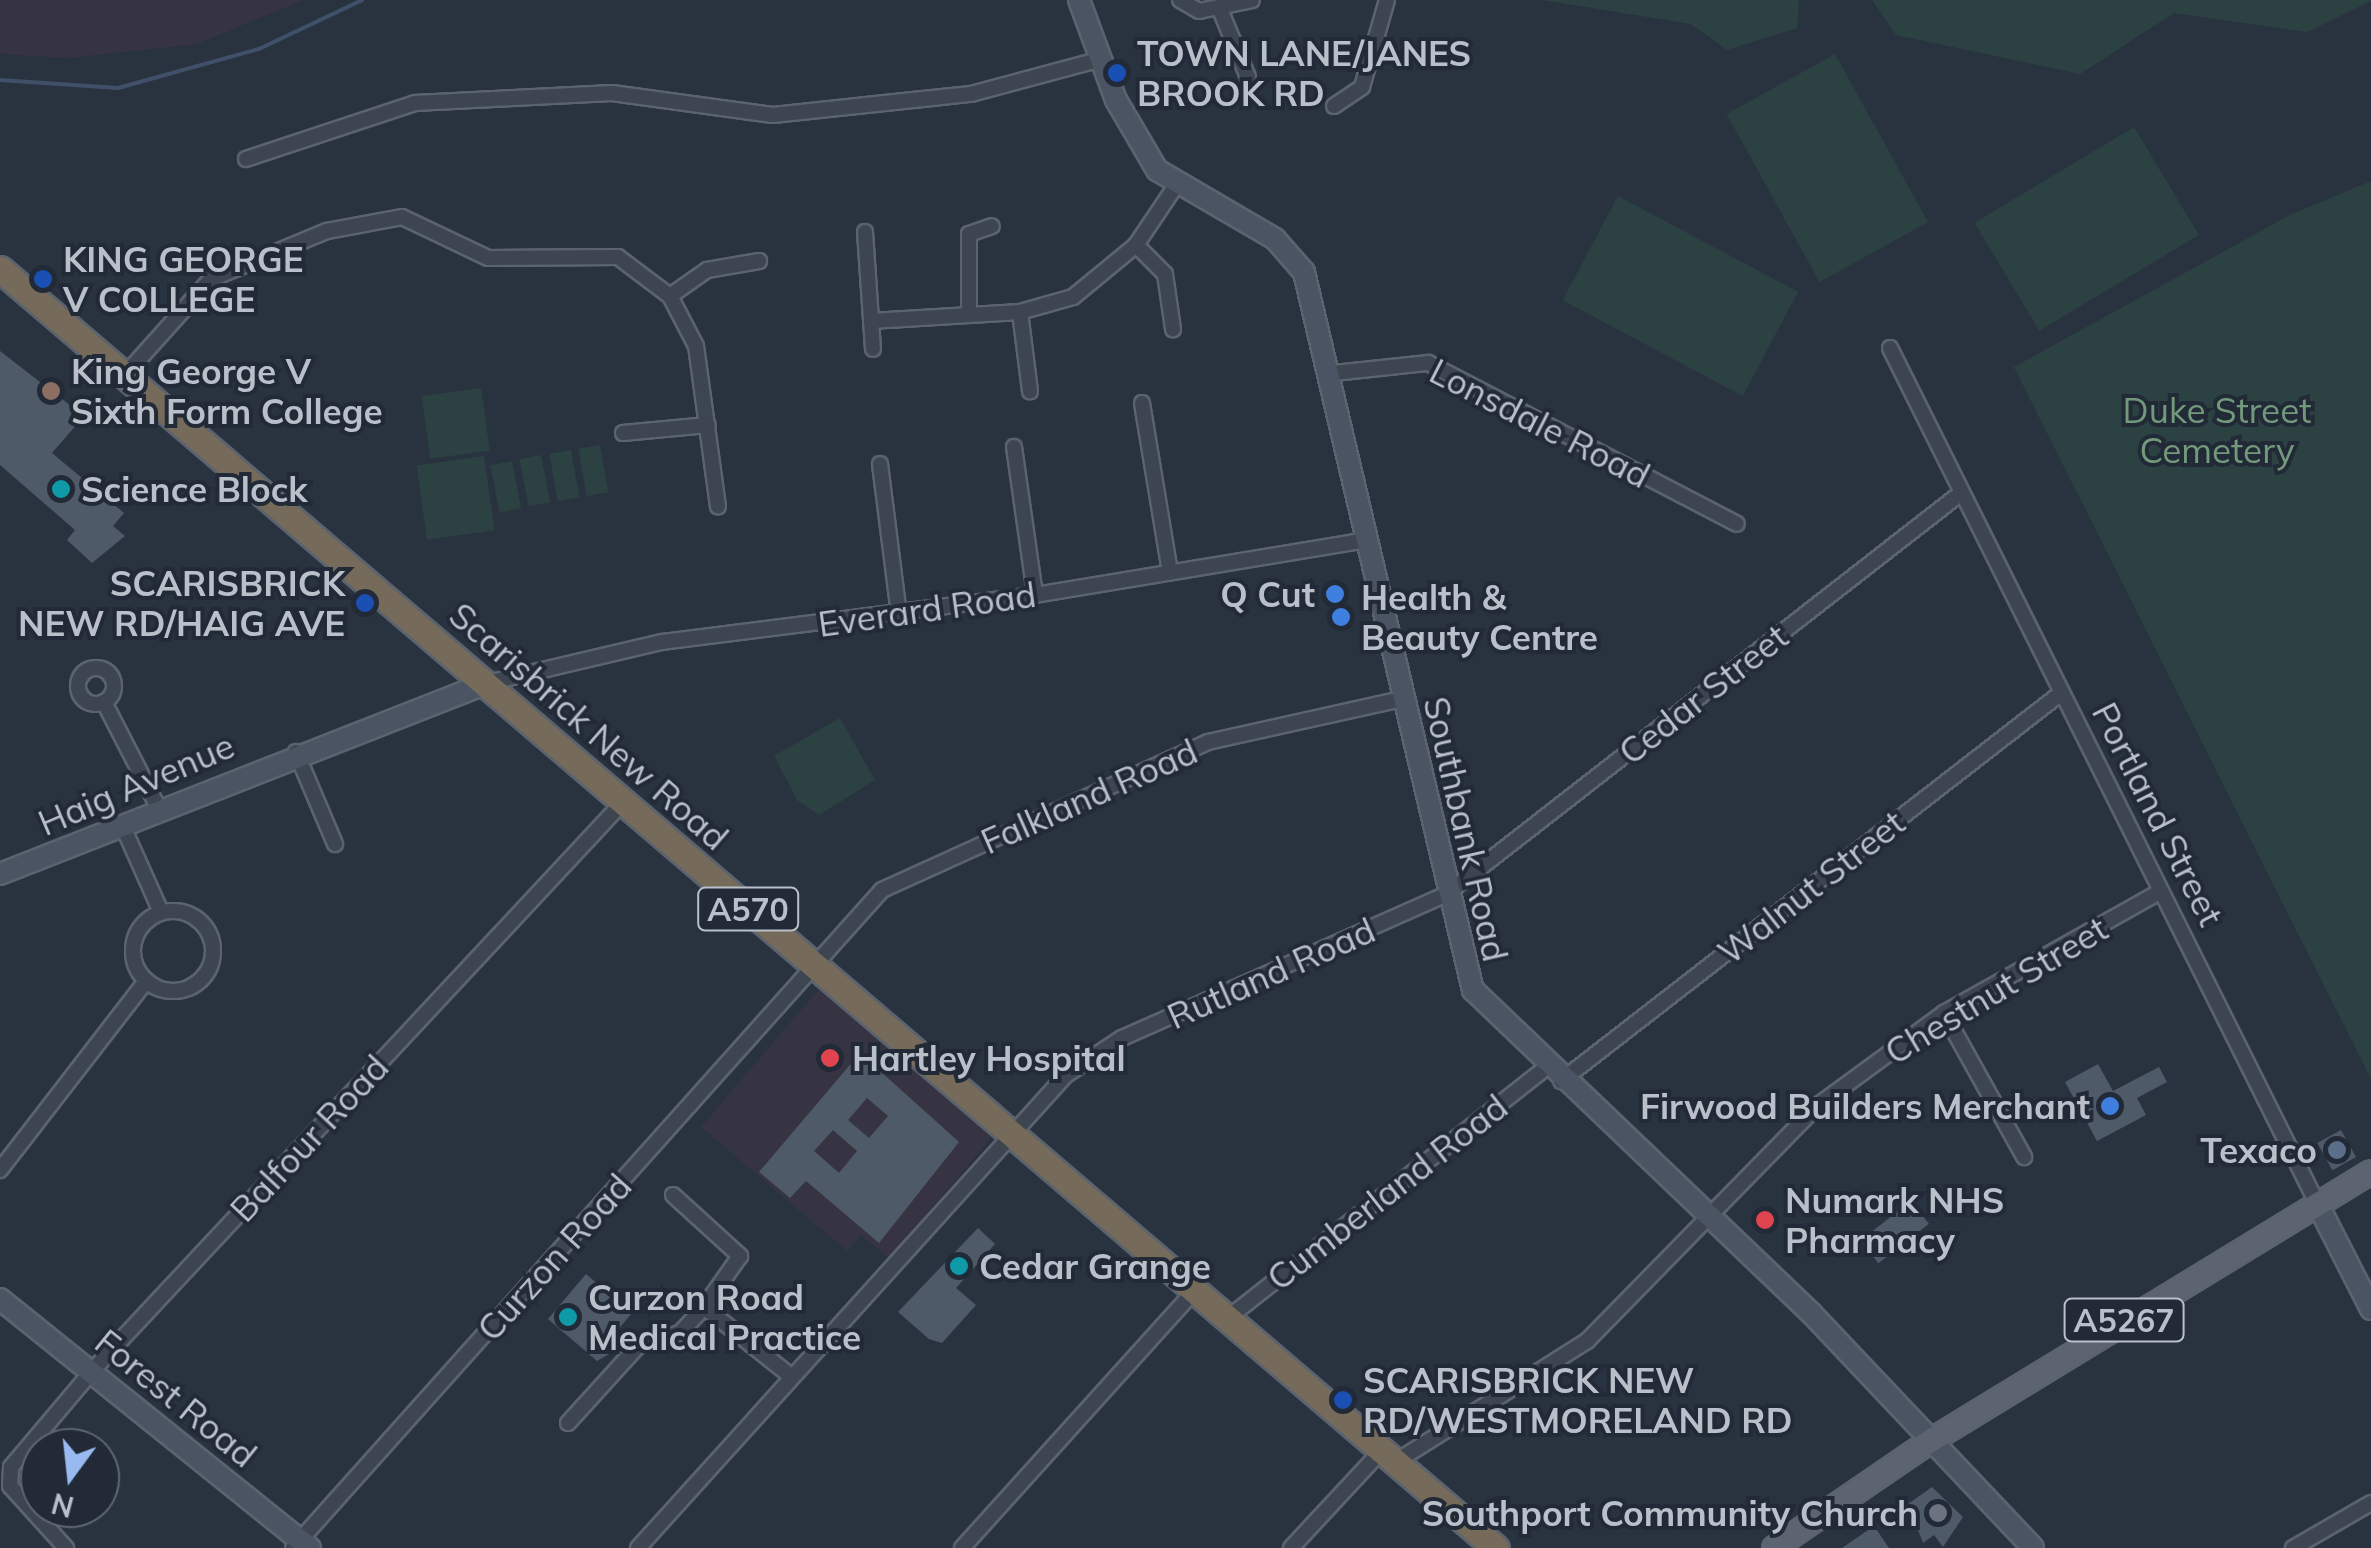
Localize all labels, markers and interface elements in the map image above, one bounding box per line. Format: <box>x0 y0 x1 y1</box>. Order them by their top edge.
place label: TOWN LANE/JANES BROOK RD <box>1137 32 1471 114</box>
marker: TOWN LANE/JANES BROOK RD <box>1106 62 1128 84</box>
place label: KING GEORGE V COLLEGE <box>63 238 304 320</box>
marker: KING GEORGE V COLLEGE <box>32 268 54 290</box>
place label: King George V Sixth Form College <box>71 350 383 432</box>
street label: Lonsdale Road <box>1423 350 1657 496</box>
marker: King George V Sixth Form College <box>40 380 62 402</box>
park label: Duke Street Cemetery <box>2123 389 2311 471</box>
place label: Science Block <box>81 468 308 510</box>
marker: Science Block <box>50 478 72 500</box>
place label: SCARISBRICK NEW RD/HAIG AVE <box>18 562 345 644</box>
street label: Everard Road <box>815 573 1039 645</box>
place label: Q Cut <box>1220 573 1315 615</box>
place label: Health & Beauty Centre <box>1361 576 1598 658</box>
marker: Q Cut <box>1324 583 1346 605</box>
marker: SCARISBRICK NEW RD/HAIG AVE <box>354 592 376 614</box>
street label: Scarisbrick New Road <box>441 594 737 858</box>
marker: Health & Beauty Centre <box>1330 606 1352 628</box>
street label: Cedar Street <box>1610 615 1796 773</box>
street label: Southbank Road <box>1415 693 1517 965</box>
street label: Portland Street <box>2084 695 2232 933</box>
street label: Haig Avenue <box>32 724 240 844</box>
street label: Falkland Road <box>974 730 1204 862</box>
street label: Walnut Street <box>1709 801 1913 973</box>
road number: A570 <box>696 882 800 936</box>
street label: Chestnut Street <box>1877 907 2115 1073</box>
street label: Rutland Road <box>1161 909 1381 1037</box>
place label: Hartley Hospital <box>852 1037 1126 1079</box>
marker: Hartley Hospital <box>817 1045 843 1071</box>
street label: Balfour Road <box>221 1046 397 1230</box>
street label: Cumberland Road <box>1259 1085 1515 1299</box>
place label: Firwood Builders Merchant <box>1640 1085 2090 1127</box>
marker: Firwood Builders Merchant <box>2099 1095 2121 1117</box>
place label: Texaco <box>2200 1129 2317 1171</box>
marker: Texaco <box>2326 1139 2348 1161</box>
street label: Curzon Road <box>468 1165 640 1349</box>
place label: Numark NHS Pharmacy <box>1785 1179 2004 1261</box>
marker: Numark NHS Pharmacy <box>1754 1209 1776 1231</box>
place label: Cedar Grange <box>979 1245 1211 1287</box>
marker: Cedar Grange <box>948 1255 970 1277</box>
place label: Curzon Road Medical Practice <box>588 1276 861 1358</box>
road number: A5267 <box>2062 1293 2186 1347</box>
marker: Curzon Road Medical Practice <box>557 1306 579 1328</box>
street label: Forest Road <box>87 1320 265 1476</box>
place label: SCARISBRICK NEW RD/WESTMORELAND RD <box>1363 1359 1792 1441</box>
marker: SCARISBRICK NEW RD/WESTMORELAND RD <box>1332 1389 1354 1411</box>
north arrow <box>20 1428 120 1528</box>
text: N <box>48 1486 77 1525</box>
place label: Southport Community Church <box>1422 1492 1918 1534</box>
marker: Southport Community Church <box>1927 1502 1949 1524</box>

